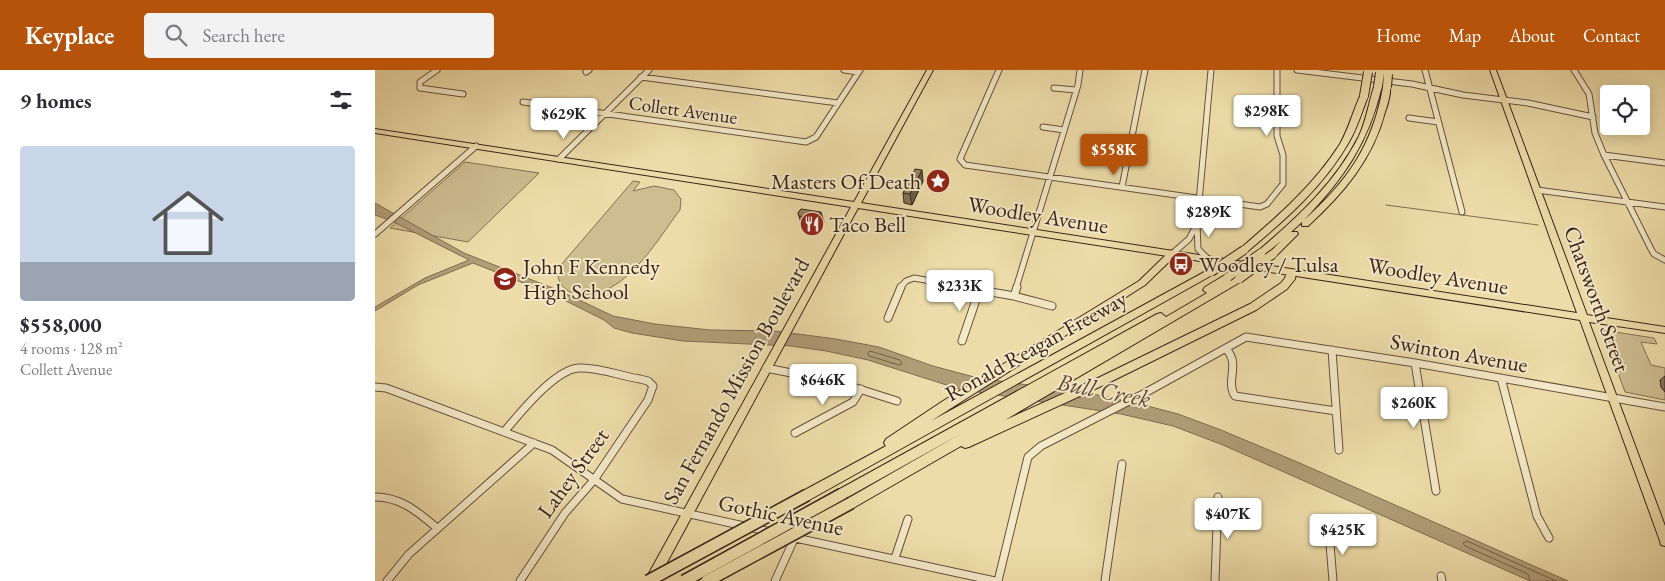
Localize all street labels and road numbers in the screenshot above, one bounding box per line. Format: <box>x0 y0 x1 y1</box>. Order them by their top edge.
street label: Collett Avenue <box>627 90 739 130</box>
street label: Woodley Avenue <box>966 190 1111 240</box>
street label: Chatsworth Street <box>1557 222 1637 376</box>
street label: Woodley Avenue <box>1366 251 1511 301</box>
street label: San Fernando Mission Boulevard <box>656 252 816 509</box>
street label: Ronald Reagan Freeway <box>940 284 1132 408</box>
street label: Swinton Avenue <box>1388 327 1531 379</box>
street label: Lahey Street <box>531 422 615 524</box>
street label: Gothic Avenue <box>716 488 847 542</box>

